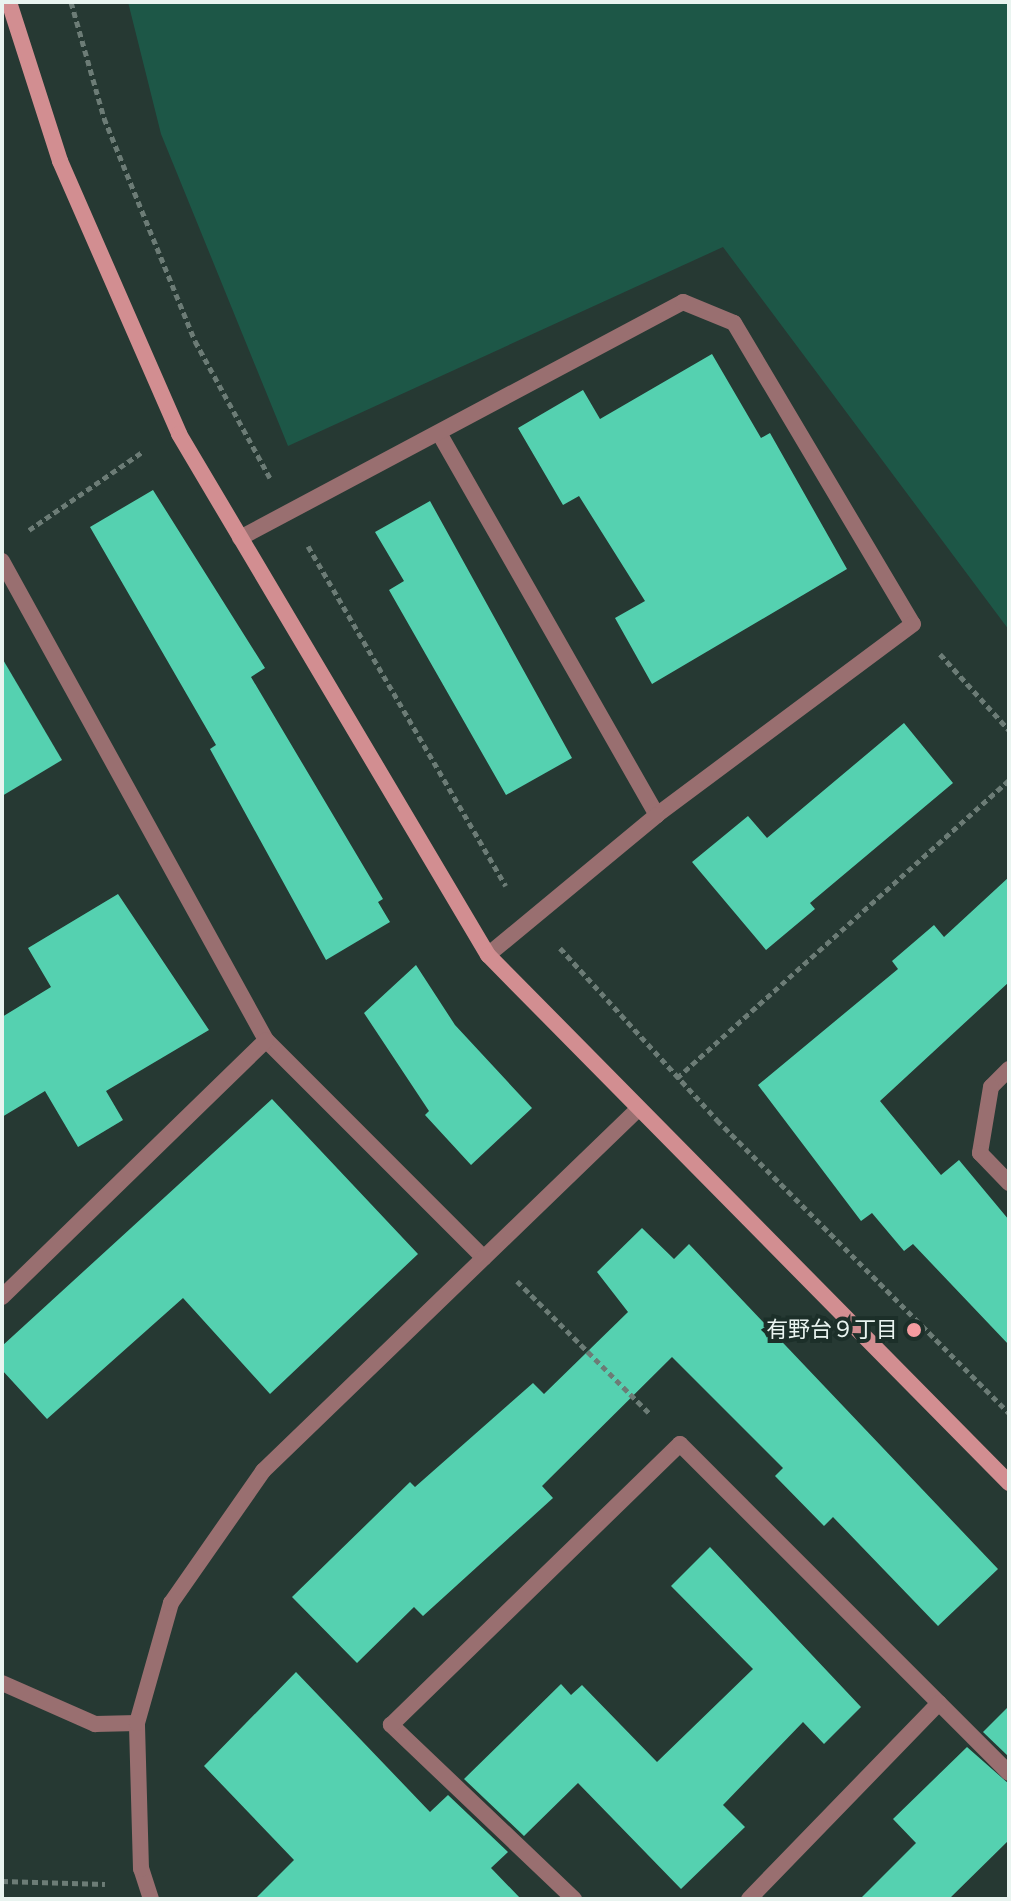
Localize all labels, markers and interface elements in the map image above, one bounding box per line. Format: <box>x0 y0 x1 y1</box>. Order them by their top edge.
place label: 有野台９丁目 <box>766 1317 898 1343</box>
marker: 有野台９丁目 <box>905 1321 923 1339</box>

